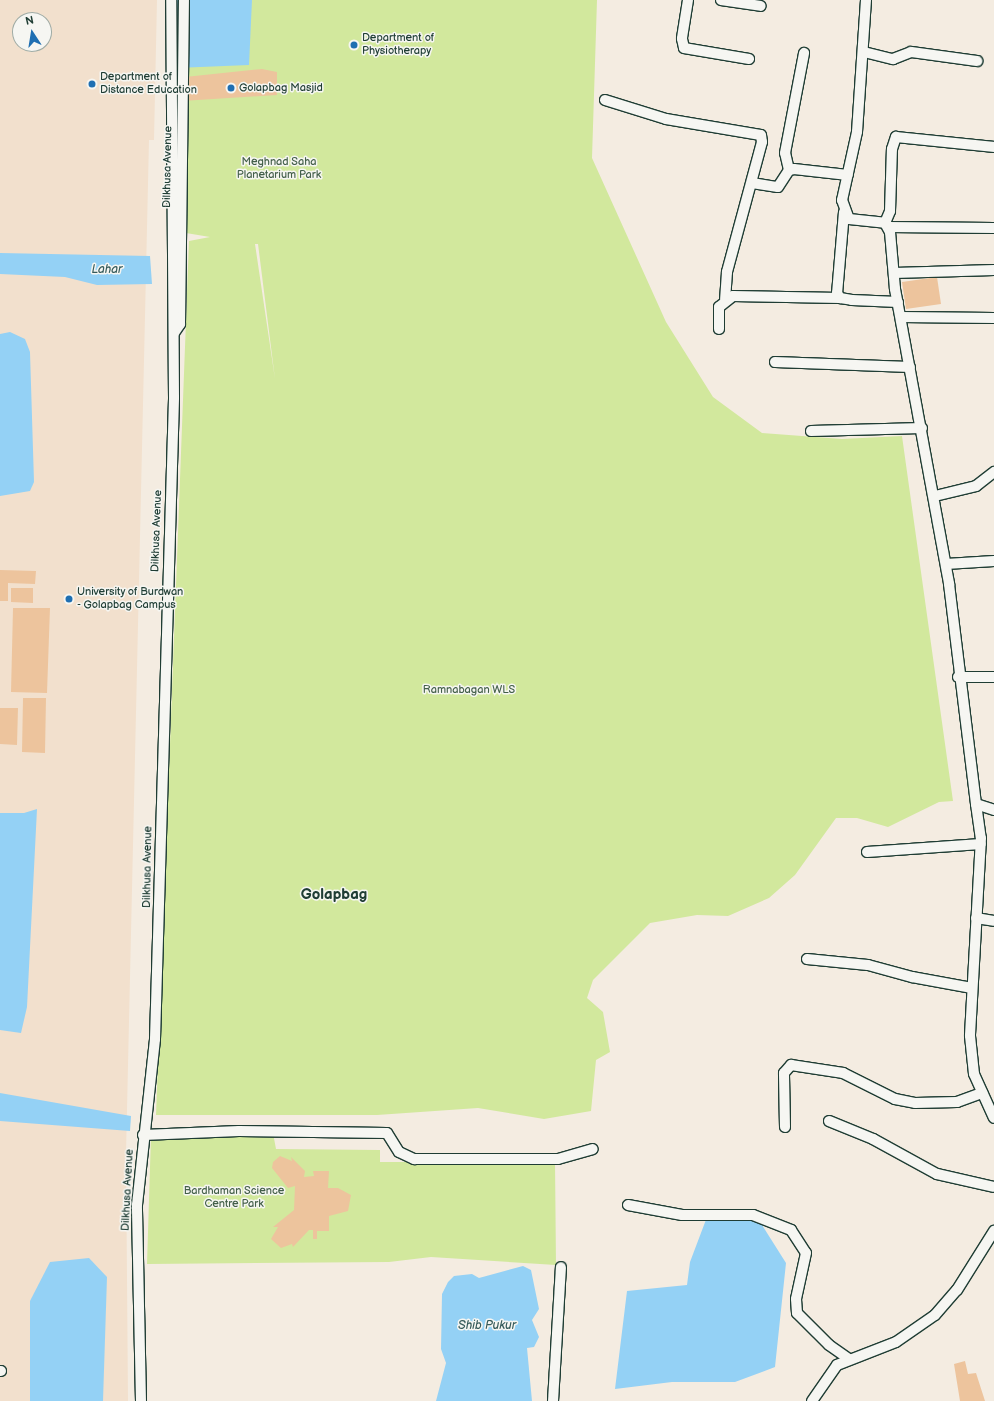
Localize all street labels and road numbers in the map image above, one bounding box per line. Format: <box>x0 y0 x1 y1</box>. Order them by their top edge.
street label: Dilkhusa Avenue <box>161 126 175 208</box>
street label: Dilkhusa Avenue <box>149 490 165 572</box>
street label: Dilkhusa Avenue <box>141 826 155 908</box>
street label: Dilkhusa Avenue <box>119 1149 137 1231</box>

